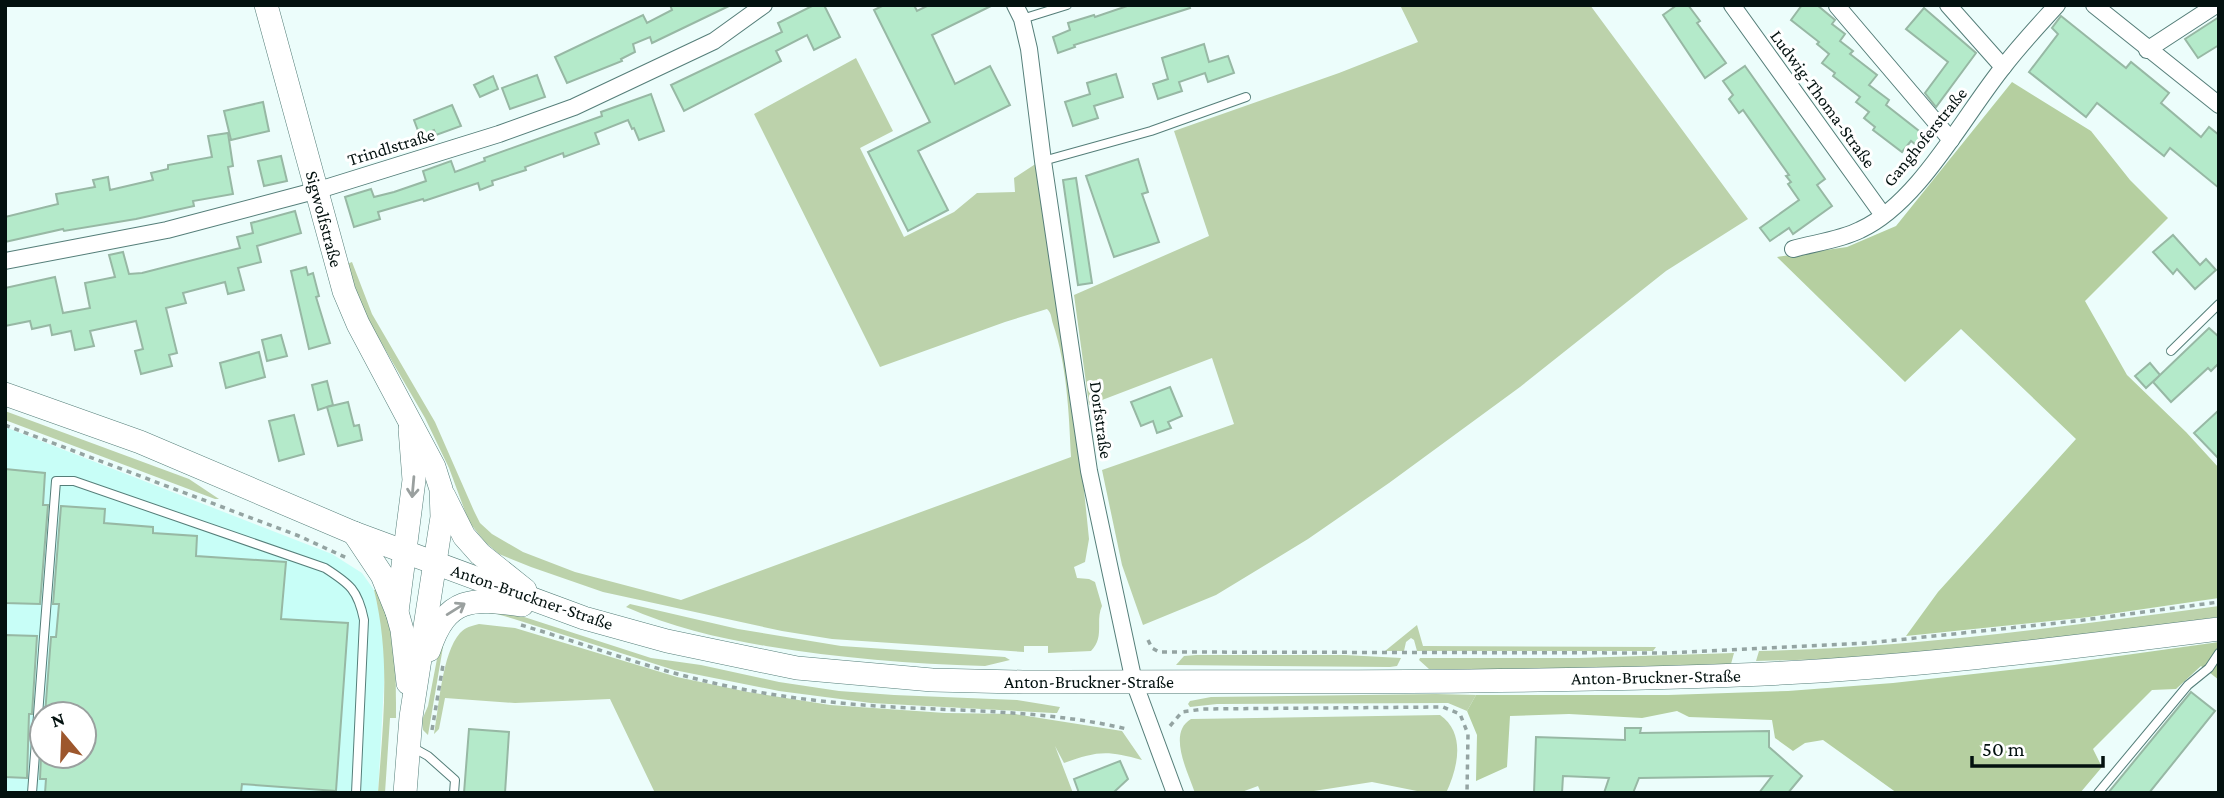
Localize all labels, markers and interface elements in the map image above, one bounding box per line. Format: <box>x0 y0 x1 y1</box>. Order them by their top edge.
street label: Ludwig-Thoma-Straße <box>1766 26 1880 172</box>
street label: Ganghoferstraße <box>1879 83 1971 190</box>
street label: Trindlstraße <box>345 124 437 170</box>
street label: Sigwolfstraße <box>302 169 347 270</box>
street label: Dorfstraße <box>1086 380 1116 460</box>
one-way arrow <box>406 476 419 498</box>
street label: Anton-Bruckner-Straße <box>448 560 616 634</box>
one-way arrow <box>446 602 465 617</box>
street label: Anton-Bruckner-Straße <box>1571 666 1741 688</box>
street label: Anton-Bruckner-Straße <box>1004 672 1174 692</box>
north arrow <box>28 700 98 770</box>
text: N <box>48 707 67 731</box>
scale bar <box>1972 724 2103 768</box>
text: 50 m <box>1982 737 2025 761</box>

